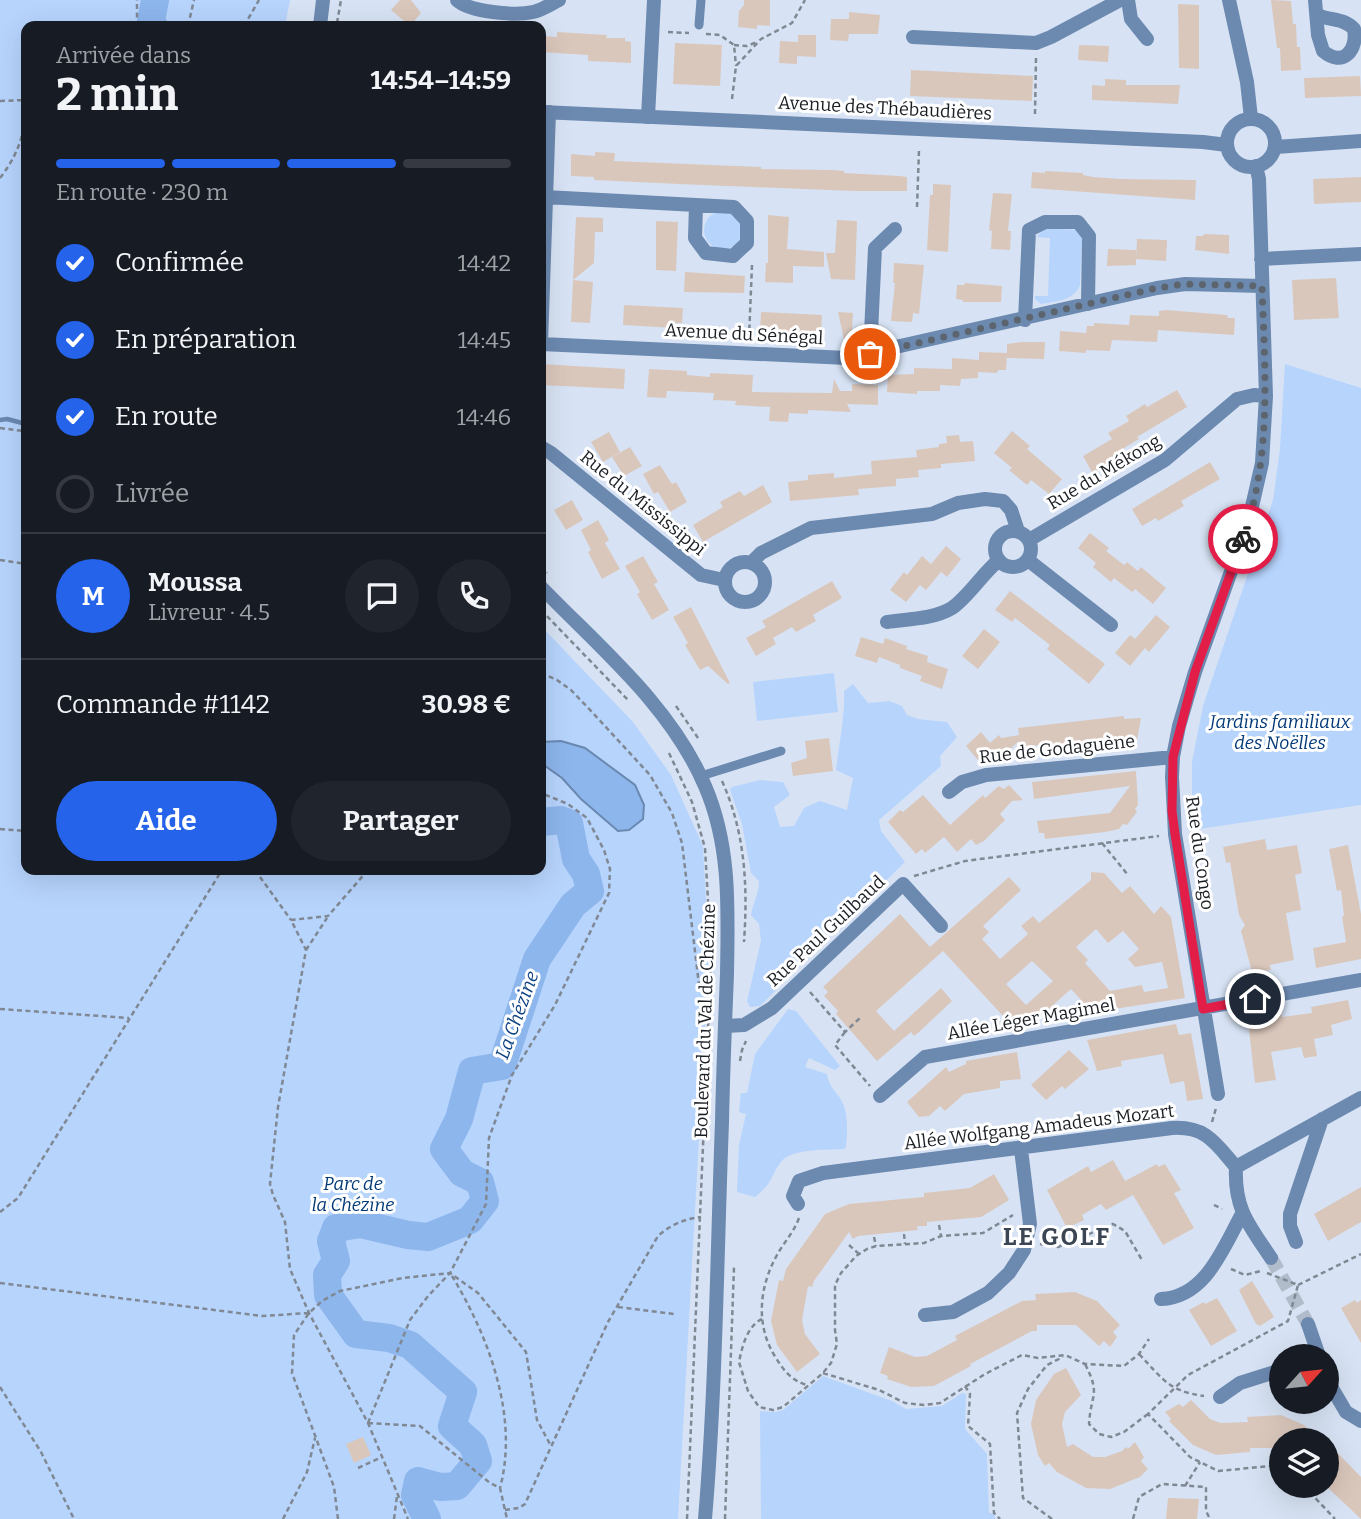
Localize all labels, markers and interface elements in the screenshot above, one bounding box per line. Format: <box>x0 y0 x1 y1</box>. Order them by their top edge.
text: Arrivée dans <box>56 41 191 69</box>
text: 14:54–14:59 <box>371 65 511 96</box>
text: 2 min <box>56 67 178 122</box>
street label: Avenue des Thébaudières <box>777 91 993 125</box>
text: En route · 230 m <box>56 178 228 206</box>
icon: check <box>56 244 94 282</box>
text: Confirmée <box>115 247 244 278</box>
text: 14:42 <box>457 249 511 277</box>
street label: Avenue du Sénégal <box>664 319 824 349</box>
icon: check <box>56 321 94 359</box>
text: En préparation <box>115 324 296 355</box>
pin <box>840 324 900 384</box>
text: 14:45 <box>458 326 511 354</box>
icon: bag <box>851 335 889 373</box>
icon: check <box>56 398 94 436</box>
text: En route <box>115 401 218 432</box>
text: 14:46 <box>456 403 511 431</box>
street label: Rue du Mékong <box>1043 429 1165 515</box>
street label: Rue du Mississippi <box>576 446 710 560</box>
text: Livrée <box>115 478 189 509</box>
courier <box>1208 504 1278 574</box>
icon: bike <box>1224 520 1262 558</box>
button: chat <box>345 559 419 633</box>
button: phone <box>437 559 511 633</box>
text: Moussa <box>148 567 242 598</box>
text: M <box>82 581 104 612</box>
text: Livreur · 4.5 <box>148 598 270 626</box>
text: Commande #1142 <box>56 689 270 720</box>
text: 30.98 € <box>421 689 511 720</box>
park label: Jardins familiaux des Noëlles <box>1208 711 1351 754</box>
street label: Rue de Godaguène <box>978 730 1136 768</box>
button: Aide <box>56 781 277 861</box>
button: Partager <box>291 781 511 861</box>
street label: Rue du Congo <box>1181 795 1219 911</box>
street label: Rue Paul Guilbaud <box>763 871 890 991</box>
street label: Boulevard du Val de Chézine <box>690 903 720 1139</box>
water label: La Chézine <box>490 967 544 1062</box>
pin <box>1225 969 1285 1029</box>
icon: home <box>1236 980 1274 1018</box>
street label: Allée Léger Magimel <box>945 993 1117 1045</box>
street label: Allée Wolfgang Amadeus Mozart <box>903 1099 1176 1154</box>
park label: Parc de la Chézine <box>312 1173 394 1216</box>
district label: LE GOLF <box>1003 1223 1111 1251</box>
north arrow <box>1269 1344 1339 1414</box>
map controls <box>1269 1344 1339 1498</box>
button: layers <box>1269 1428 1339 1498</box>

